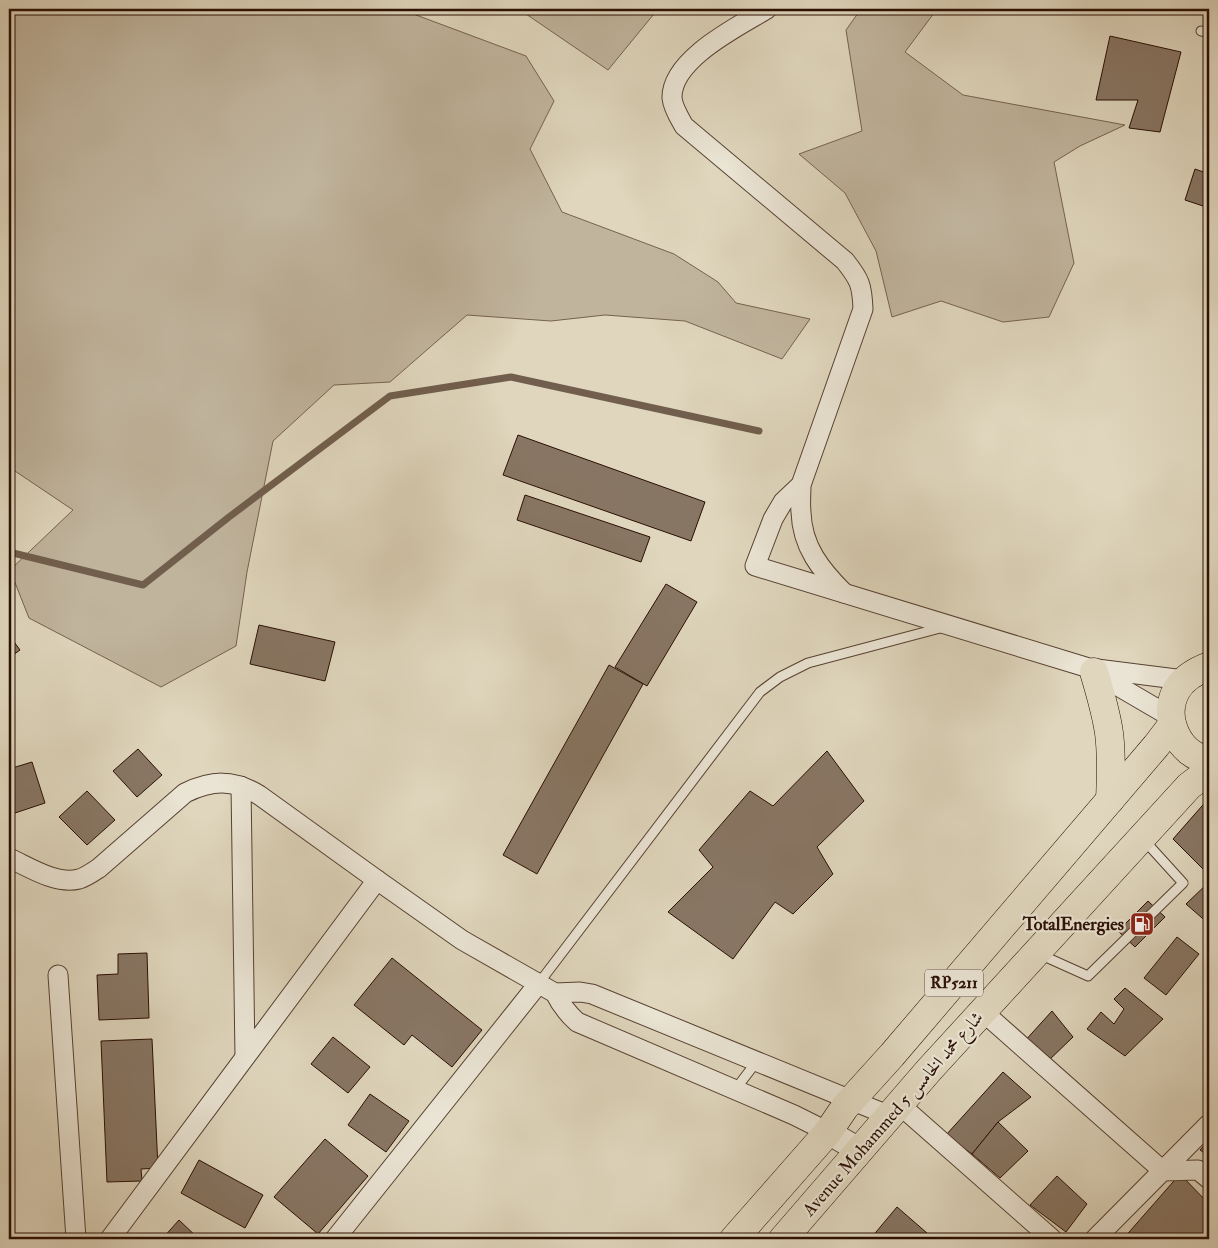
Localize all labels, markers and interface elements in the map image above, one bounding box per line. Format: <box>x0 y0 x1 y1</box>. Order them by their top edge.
fuel station icon: TotalEnergies <box>1129 911 1155 937</box>
place label: TotalEnergies <box>1022 913 1124 936</box>
road number: RP5211 <box>925 970 983 996</box>
street label: Avenue Mohammed 5 شارع محمد الخامس <box>797 1007 991 1224</box>

